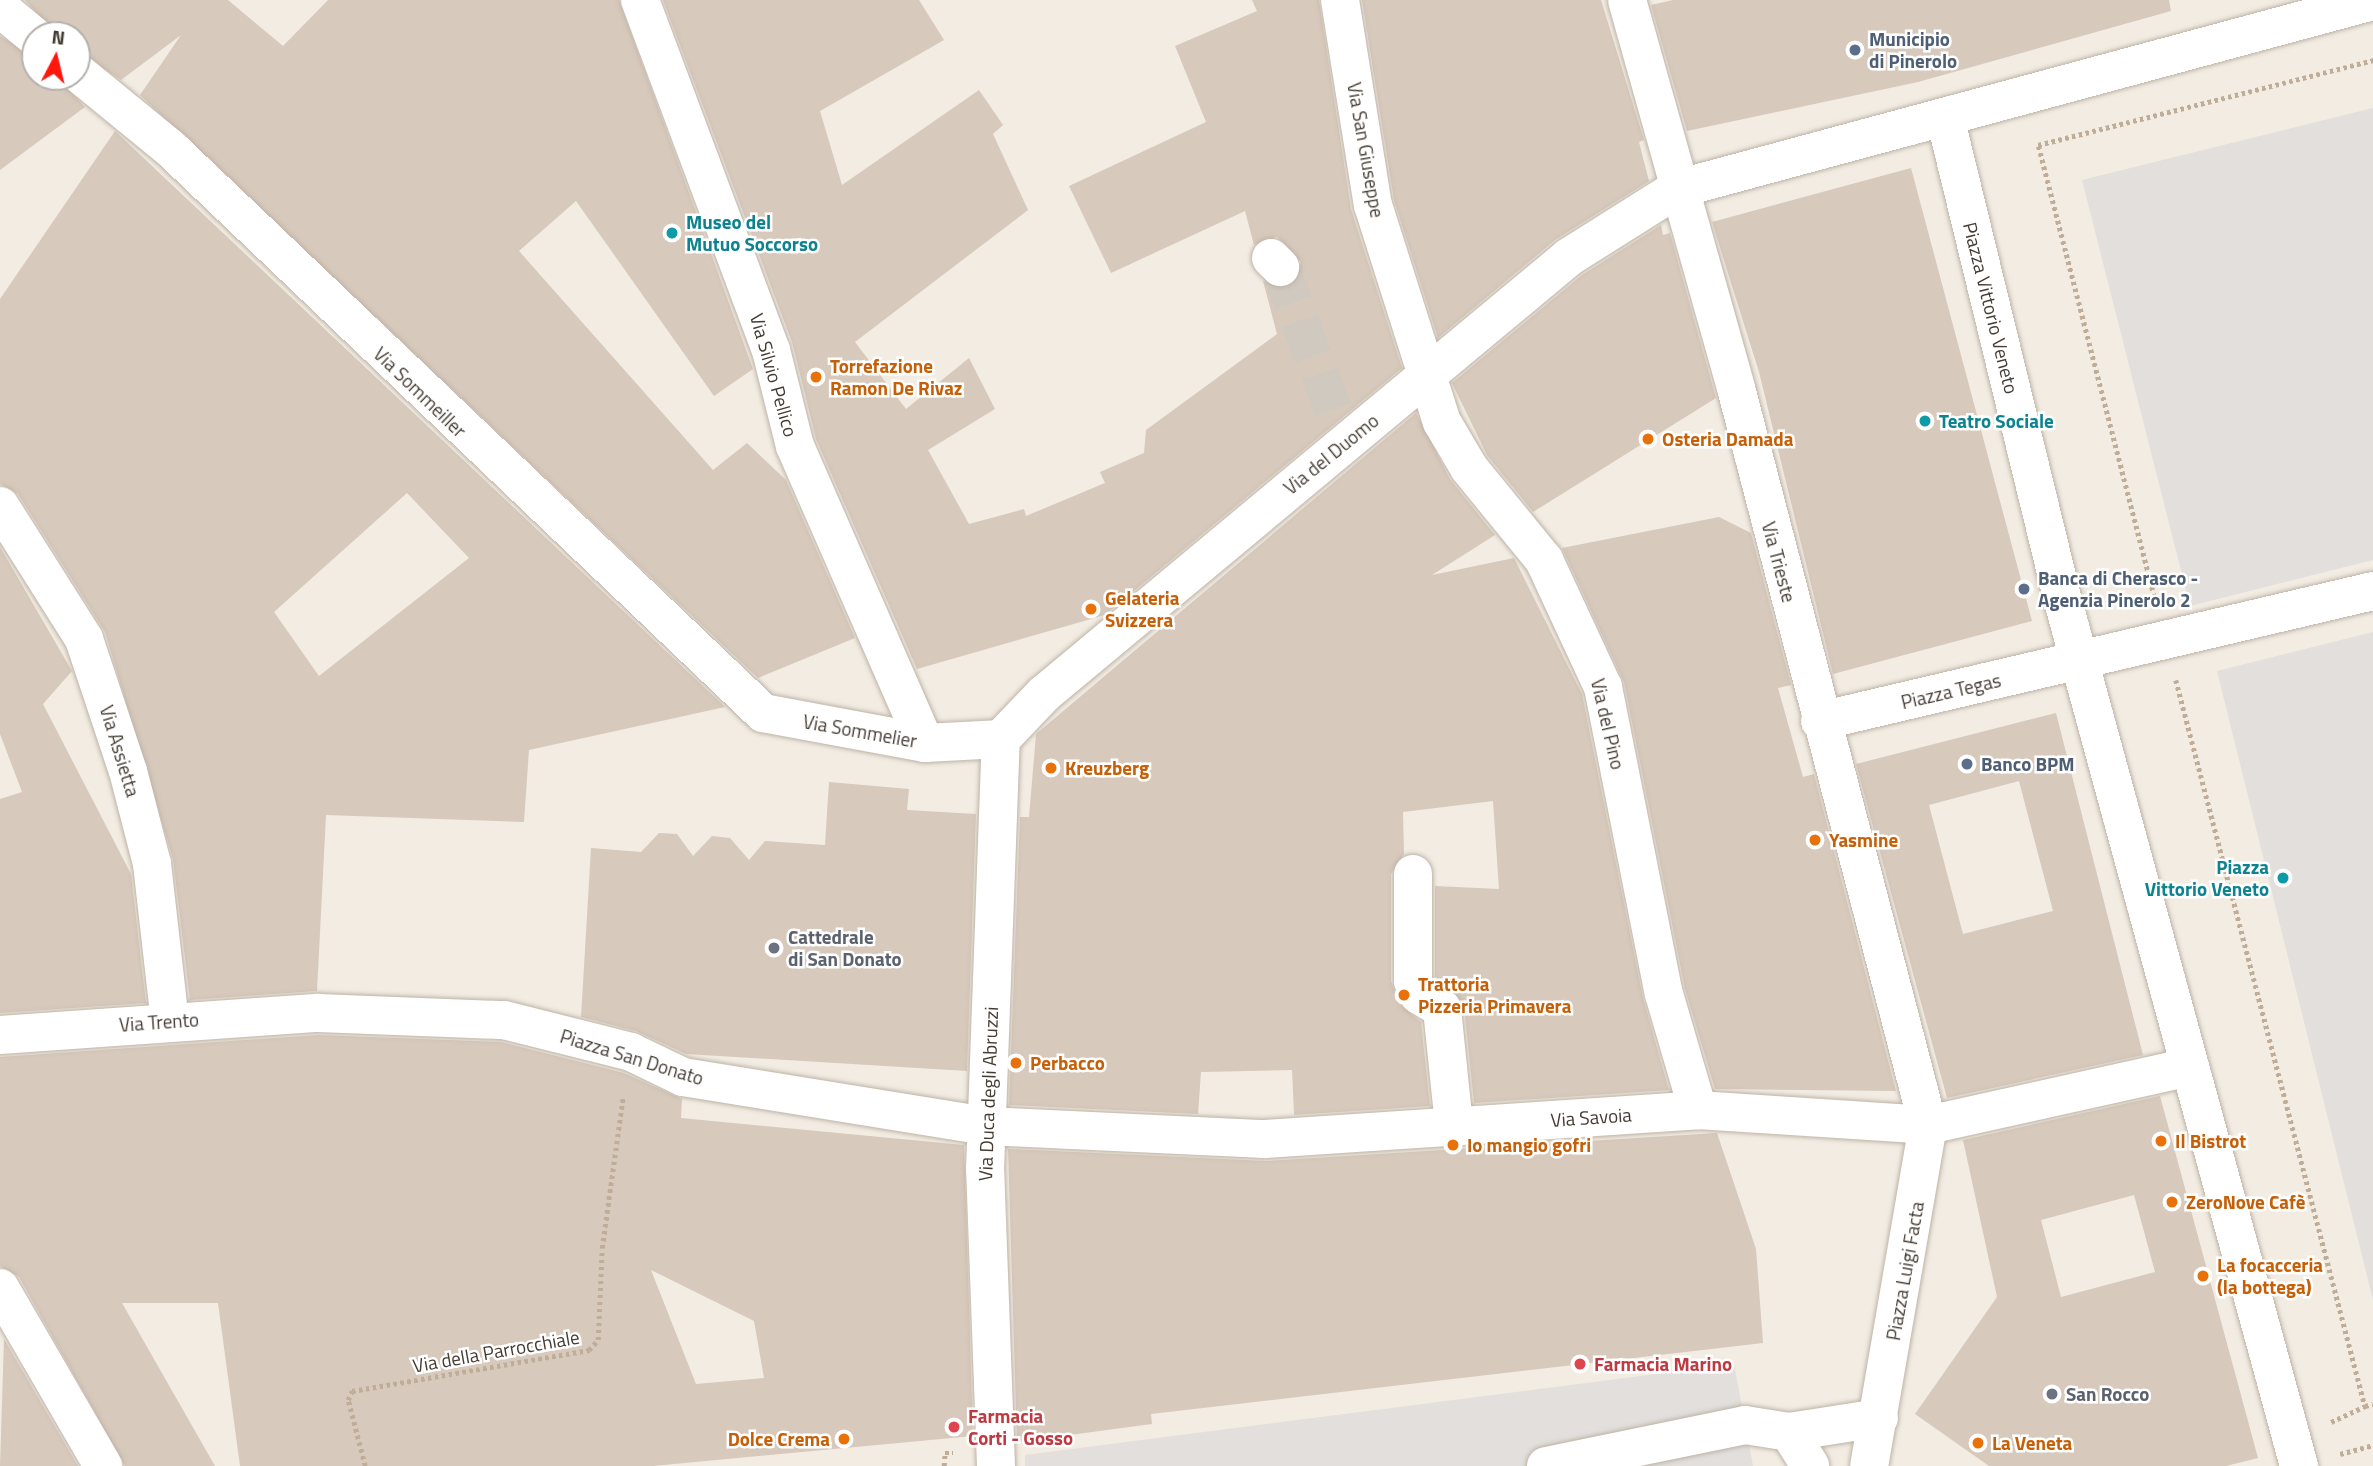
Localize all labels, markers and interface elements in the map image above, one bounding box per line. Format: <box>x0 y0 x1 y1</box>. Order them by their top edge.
north arrow <box>21 21 91 91</box>
text: N <box>50 21 67 52</box>
place label: Municipio di Pinerolo <box>1869 28 1957 72</box>
marker: Municipio di Pinerolo <box>1847 42 1863 58</box>
street label: Via San Giuseppe <box>1343 81 1389 219</box>
place label: Museo del Mutuo Soccorso <box>686 211 818 255</box>
street label: Piazza Vittorio Veneto <box>1959 220 2023 396</box>
marker: Museo del Mutuo Soccorso <box>664 225 680 241</box>
street label: Via Silvio Pellico <box>746 311 802 439</box>
street label: Via Sommeiller <box>369 342 471 442</box>
place label: Torrefazione Ramon De Rivaz <box>830 355 962 399</box>
marker: Torrefazione Ramon De Rivaz <box>808 369 824 385</box>
street label: Via del Duomo <box>1279 409 1383 499</box>
place label: Teatro Sociale <box>1939 410 2054 432</box>
marker: Teatro Sociale <box>1917 413 1933 429</box>
place label: Osteria Damada <box>1662 428 1793 450</box>
marker: Osteria Damada <box>1640 431 1656 447</box>
street label: Via Trieste <box>1757 519 1801 605</box>
place label: Banca di Cherasco - Agenzia Pinerolo 2 <box>2038 567 2198 611</box>
marker: Banca di Cherasco - Agenzia Pinerolo 2 <box>2016 581 2032 597</box>
place label: Gelateria Svizzera <box>1105 587 1179 631</box>
marker: Gelateria Svizzera <box>1083 601 1099 617</box>
street label: Piazza Tegas <box>1899 668 2003 714</box>
street label: Via del Pino <box>1586 676 1630 772</box>
street label: Via Assietta <box>95 702 145 800</box>
street label: Via Sommelier <box>801 710 919 752</box>
place label: Banco BPM <box>1981 753 2075 775</box>
marker: Banco BPM <box>1959 756 1975 772</box>
place label: Kreuzberg <box>1065 757 1149 779</box>
marker: Kreuzberg <box>1043 760 1059 776</box>
place label: Yasmine <box>1829 829 1898 851</box>
marker: Yasmine <box>1807 832 1823 848</box>
place label: Piazza Vittorio Veneto <box>2145 856 2269 900</box>
marker: Piazza Vittorio Veneto <box>2275 870 2291 886</box>
place label: Cattedrale di San Donato <box>788 926 902 970</box>
marker: Cattedrale di San Donato <box>766 940 782 956</box>
place label: Trattoria Pizzeria Primavera <box>1418 973 1571 1017</box>
marker: Trattoria Pizzeria Primavera <box>1396 987 1412 1003</box>
street label: Via Duca degli Abruzzi <box>974 1006 1002 1182</box>
street label: Via Trento <box>118 1008 200 1036</box>
street label: Piazza San Donato <box>557 1024 707 1090</box>
place label: Perbacco <box>1030 1052 1105 1074</box>
marker: Perbacco <box>1008 1055 1024 1071</box>
street label: Via Savoia <box>1550 1103 1632 1131</box>
place label: Il Bistrot <box>2175 1130 2246 1152</box>
marker: Il Bistrot <box>2153 1133 2169 1149</box>
place label: Io mangio gofri <box>1467 1134 1591 1156</box>
marker: Io mangio gofri <box>1445 1137 1461 1153</box>
place label: ZeroNove Cafè <box>2186 1191 2305 1213</box>
marker: ZeroNove Cafè <box>2164 1194 2180 1210</box>
street label: Piazza Luigi Facta <box>1882 1200 1928 1342</box>
place label: La focacceria (la bottega) <box>2217 1254 2323 1298</box>
marker: La focacceria (la bottega) <box>2195 1268 2211 1284</box>
street label: Via della Parrocchiale <box>411 1325 581 1377</box>
place label: Farmacia Marino <box>1594 1353 1732 1375</box>
marker: Farmacia Marino <box>1572 1356 1588 1372</box>
place label: San Rocco <box>2066 1383 2149 1405</box>
marker: San Rocco <box>2044 1386 2060 1402</box>
place label: Farmacia Corti - Gosso <box>968 1405 1073 1449</box>
marker: Farmacia Corti - Gosso <box>946 1419 962 1435</box>
place label: Dolce Crema <box>728 1428 830 1450</box>
marker: Dolce Crema <box>836 1431 852 1447</box>
place label: La Veneta <box>1992 1432 2072 1454</box>
marker: La Veneta <box>1970 1435 1986 1451</box>

